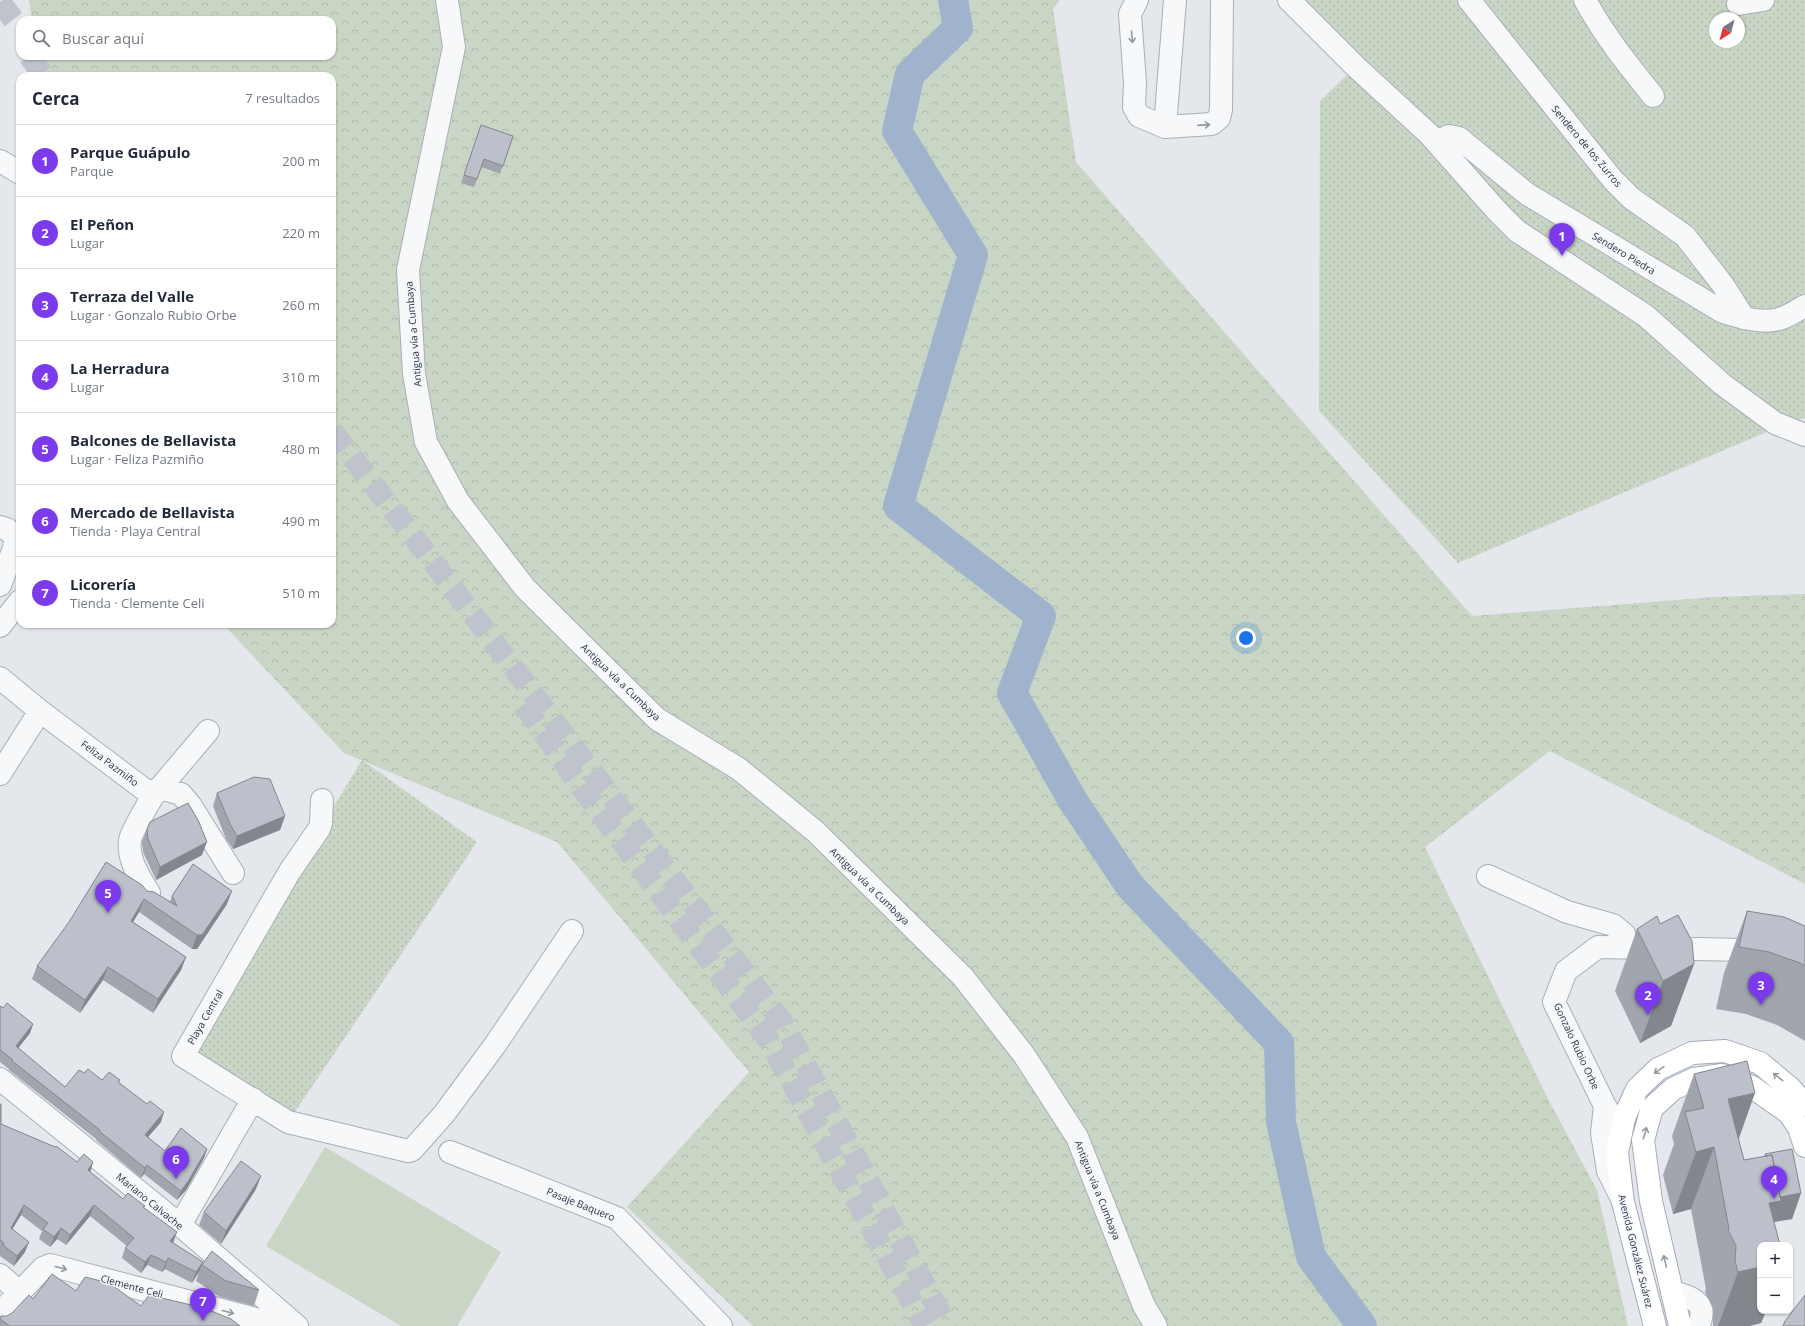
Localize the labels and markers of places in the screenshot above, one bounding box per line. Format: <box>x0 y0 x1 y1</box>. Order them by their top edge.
pin: 1 <box>1549 223 1575 256</box>
pin: 5 <box>95 880 121 913</box>
pin: 3 <box>1748 972 1774 1005</box>
pin: 2 <box>1635 982 1661 1015</box>
pin: 6 <box>163 1146 189 1179</box>
pin: 4 <box>1761 1166 1787 1199</box>
pin: 7 <box>190 1288 216 1321</box>

